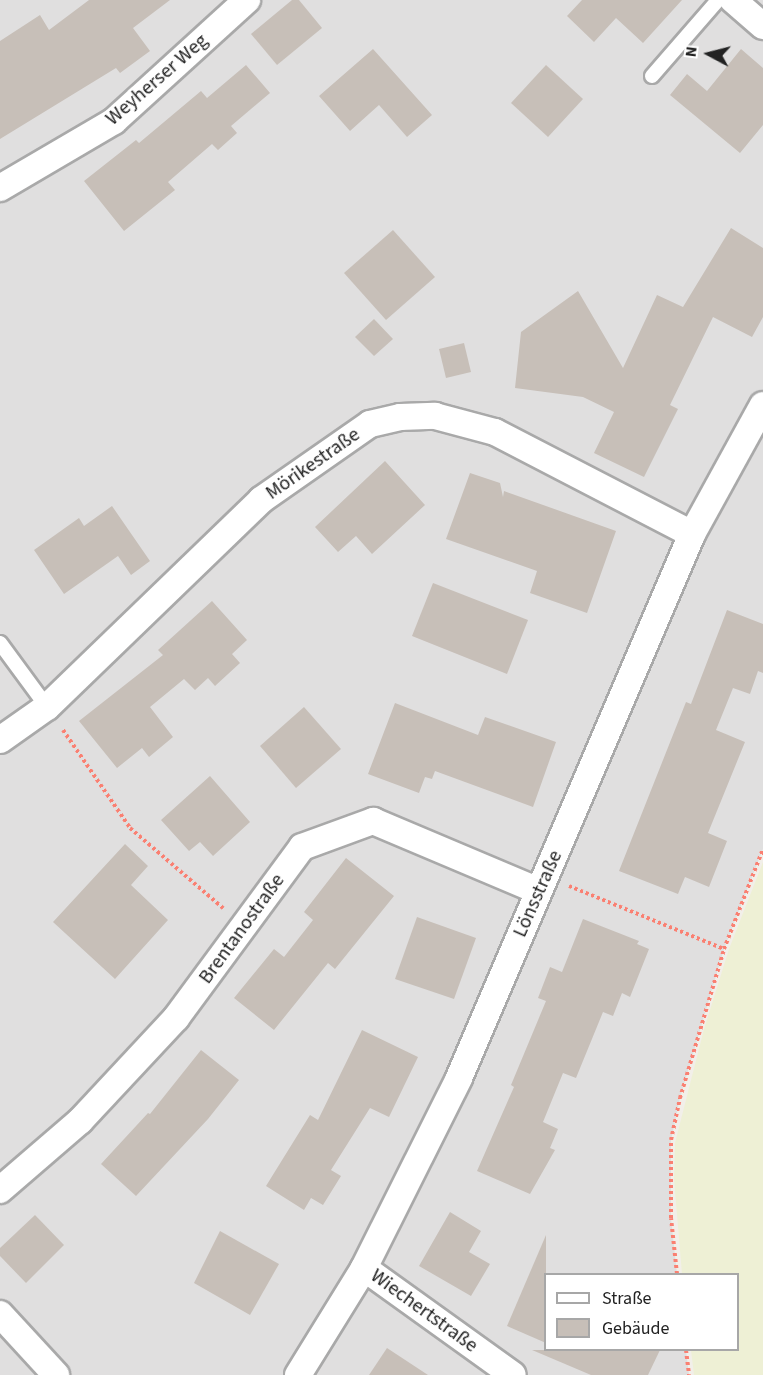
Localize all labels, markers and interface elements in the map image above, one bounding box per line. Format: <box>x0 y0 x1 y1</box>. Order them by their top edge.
north arrow <box>679 24 739 84</box>
street label: Weyherser Weg <box>101 29 213 131</box>
text: N <box>680 45 703 58</box>
street label: Mörikestraße <box>261 423 365 505</box>
street label: Lönsstraße <box>508 847 568 941</box>
street label: Brentanostraße <box>194 869 290 989</box>
street label: Wiechertstraße <box>366 1264 482 1358</box>
legend <box>544 1273 739 1351</box>
text: Straße <box>602 1286 651 1311</box>
text: Gebäude <box>602 1316 670 1341</box>

